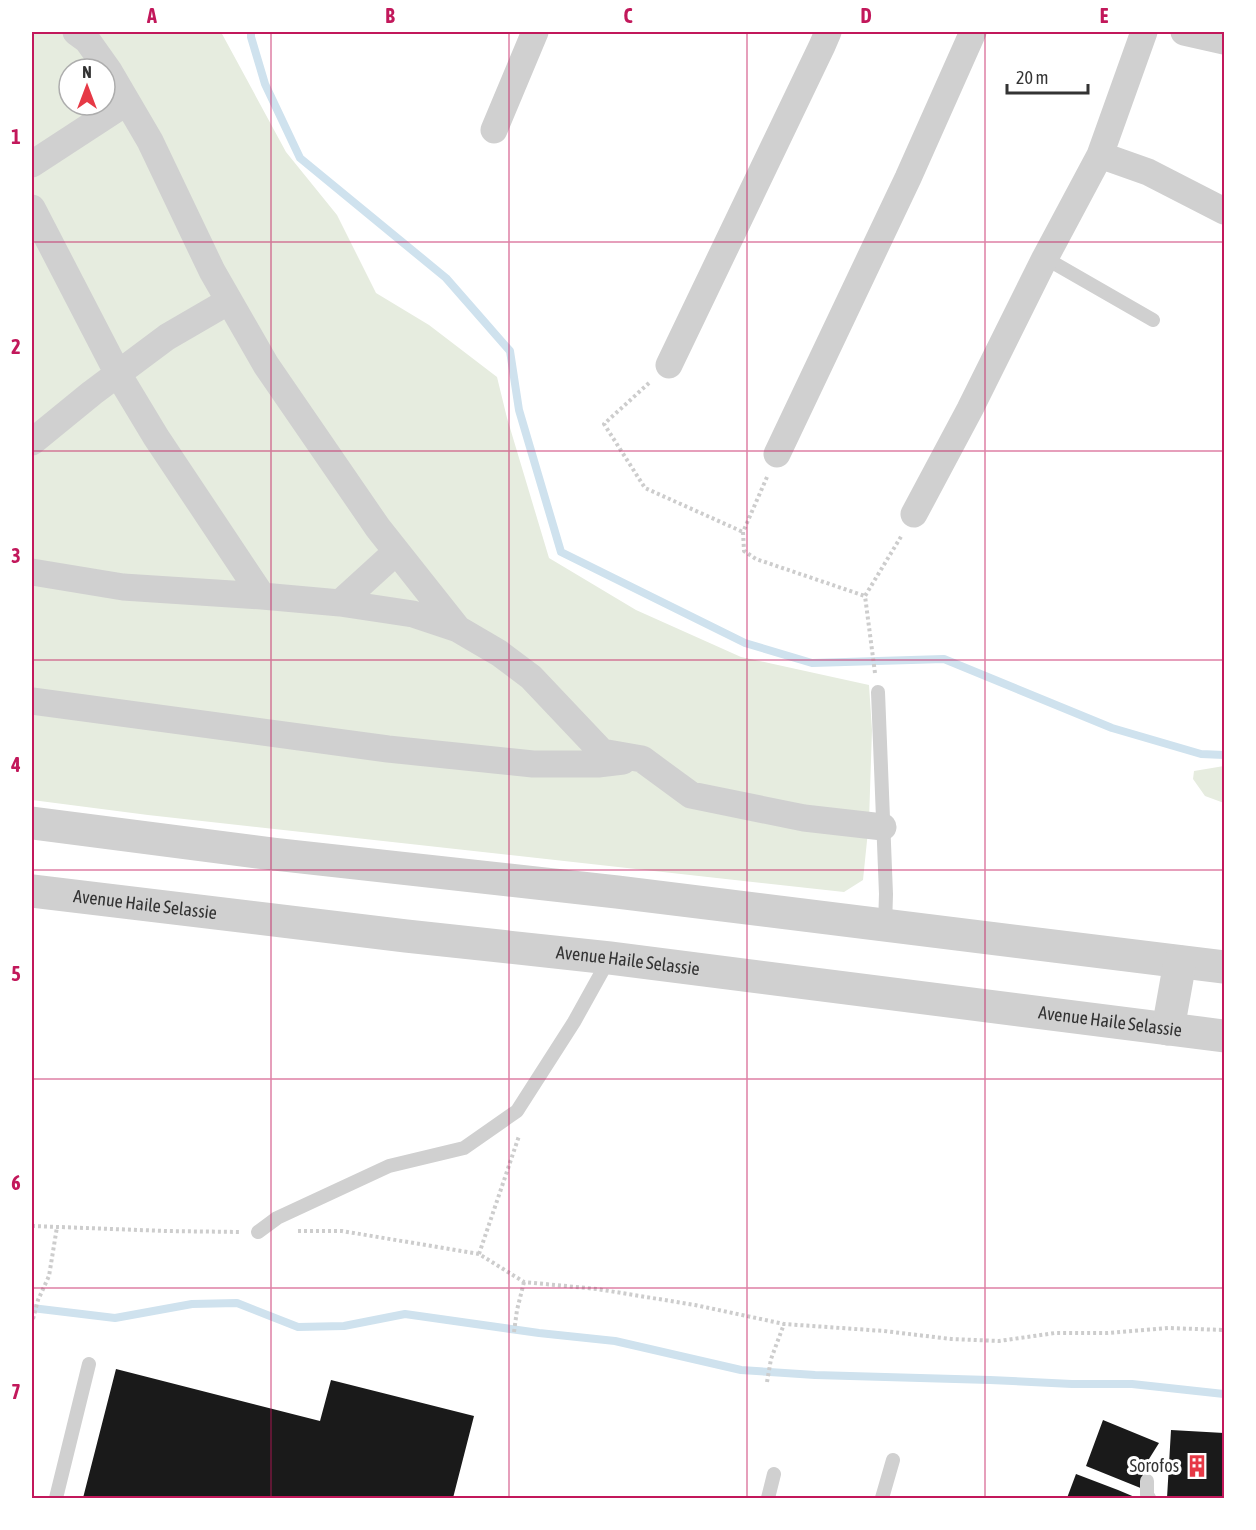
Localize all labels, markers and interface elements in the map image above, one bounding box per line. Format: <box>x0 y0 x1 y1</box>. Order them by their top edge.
text: A <box>146 4 157 27</box>
text: B <box>385 4 395 27</box>
text: C <box>624 4 633 27</box>
text: D <box>860 4 872 27</box>
text: E <box>1100 4 1109 27</box>
north arrow <box>57 57 117 117</box>
scale bar <box>1007 57 1088 95</box>
text: N <box>82 63 92 81</box>
text: 20 m <box>1016 67 1048 88</box>
text: 1 <box>11 125 21 148</box>
text: 2 <box>11 335 21 358</box>
text: 3 <box>11 544 21 567</box>
text: 4 <box>10 753 21 776</box>
street label: Avenue Haile Selassie <box>72 885 218 923</box>
street label: Avenue Haile Selassie <box>555 941 701 979</box>
text: 5 <box>11 962 21 985</box>
street label: Avenue Haile Selassie <box>1037 1002 1183 1041</box>
text: 6 <box>11 1171 21 1194</box>
text: 7 <box>11 1380 21 1403</box>
building icon: Sorofos <box>1184 1453 1210 1479</box>
place label: Sorofos <box>1129 1455 1179 1476</box>

